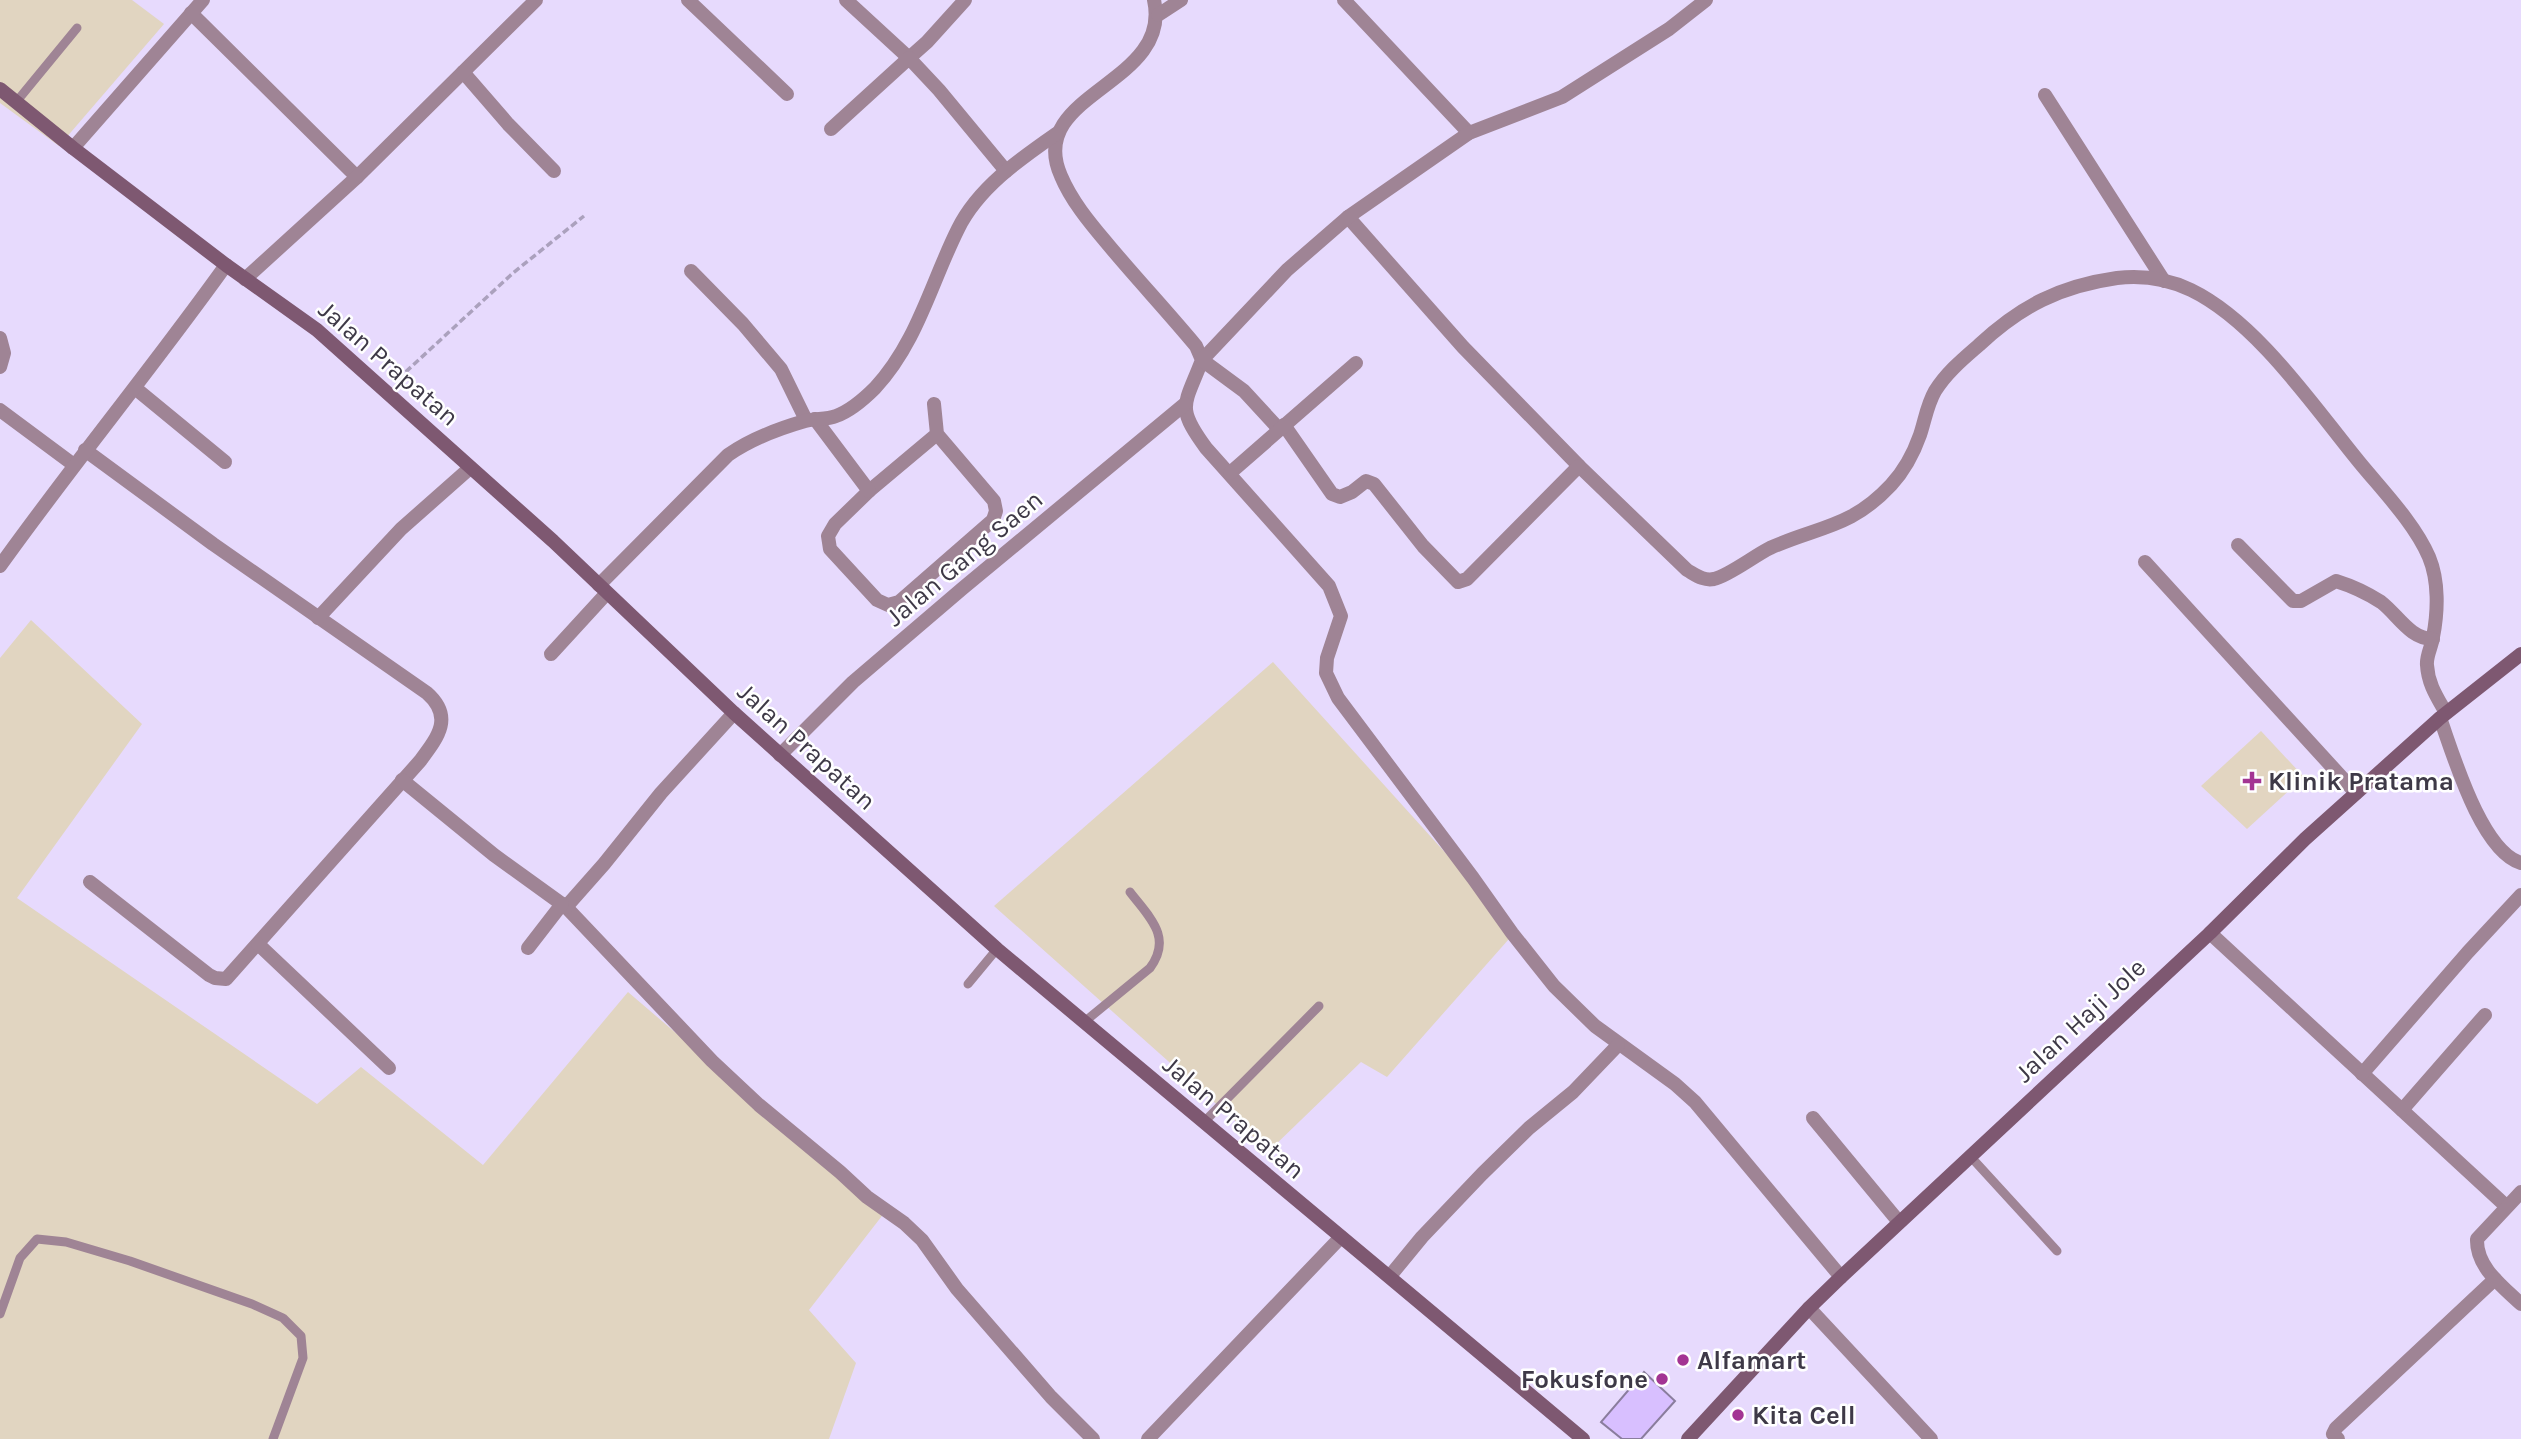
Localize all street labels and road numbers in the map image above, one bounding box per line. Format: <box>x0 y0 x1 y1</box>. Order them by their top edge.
street label: Jalan Prapatan <box>312 294 465 433</box>
street label: Jalan Gang Saen <box>880 484 1049 633</box>
street label: Jalan Prapatan <box>731 676 882 817</box>
street label: Jalan Haji Jole <box>2009 952 2152 1089</box>
street label: Jalan Prapatan <box>1156 1049 1311 1186</box>

